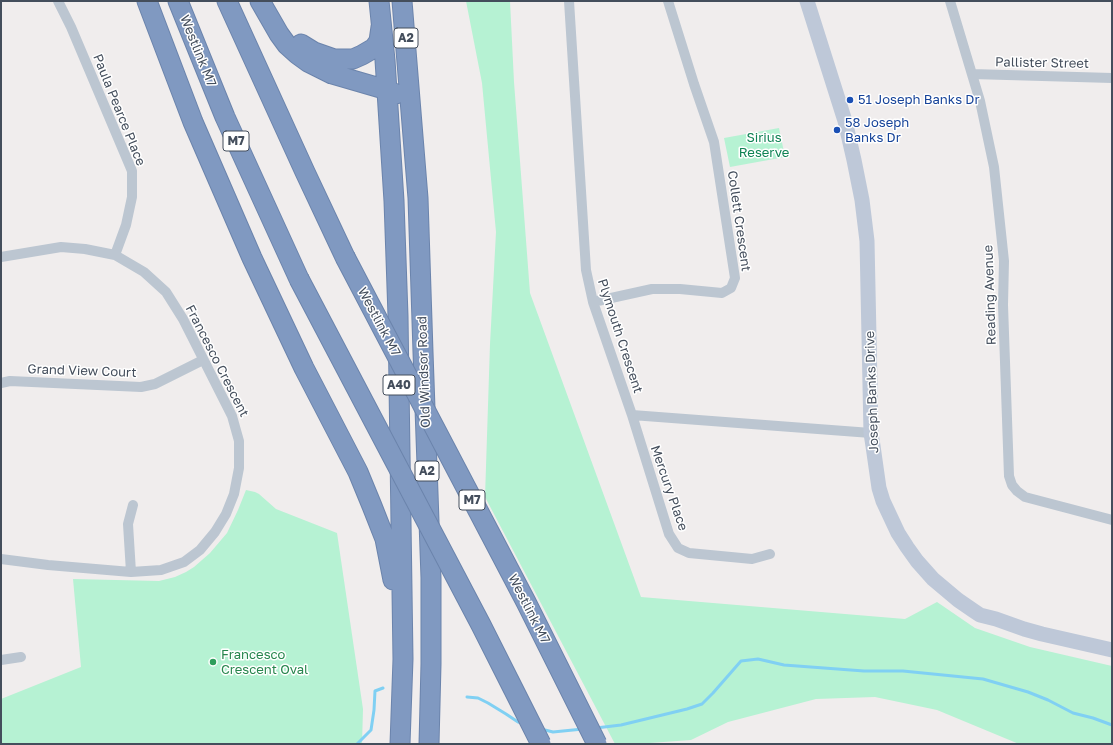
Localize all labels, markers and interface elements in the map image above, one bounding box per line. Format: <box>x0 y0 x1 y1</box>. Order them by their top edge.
street label: Westlink M7 <box>177 13 219 89</box>
road number: A2 <box>394 28 418 48</box>
street label: Paula Pearce Place <box>89 52 149 168</box>
street label: Pallister Street <box>995 54 1089 72</box>
place label: 51 Joseph Banks Dr <box>858 92 979 108</box>
marker: 51 Joseph Banks Dr <box>845 95 855 105</box>
place label: 58 Joseph Banks Dr <box>845 115 909 146</box>
marker: 58 Joseph Banks Dr <box>832 125 842 135</box>
park label: Sirius Reserve <box>739 130 789 161</box>
road number: M7 <box>223 131 249 151</box>
street label: Collett Crescent <box>724 170 754 272</box>
street label: Reading Avenue <box>980 245 1000 345</box>
street label: Plymouth Crescent <box>594 277 646 395</box>
street label: Westlink M7 <box>354 285 404 359</box>
street label: Francesco Crescent <box>182 302 252 420</box>
street label: Old Windsor Road <box>414 316 434 428</box>
street label: Joseph Banks Drive <box>862 331 882 453</box>
street label: Grand View Court <box>27 361 137 381</box>
road number: A40 <box>383 375 415 395</box>
street label: Mercury Place <box>647 443 691 533</box>
road number: A2 <box>415 461 439 481</box>
road number: M7 <box>459 490 485 510</box>
street label: Westlink M7 <box>505 572 553 646</box>
place label: Francesco Crescent Oval <box>221 647 308 678</box>
marker: Francesco Crescent Oval <box>208 657 218 667</box>

